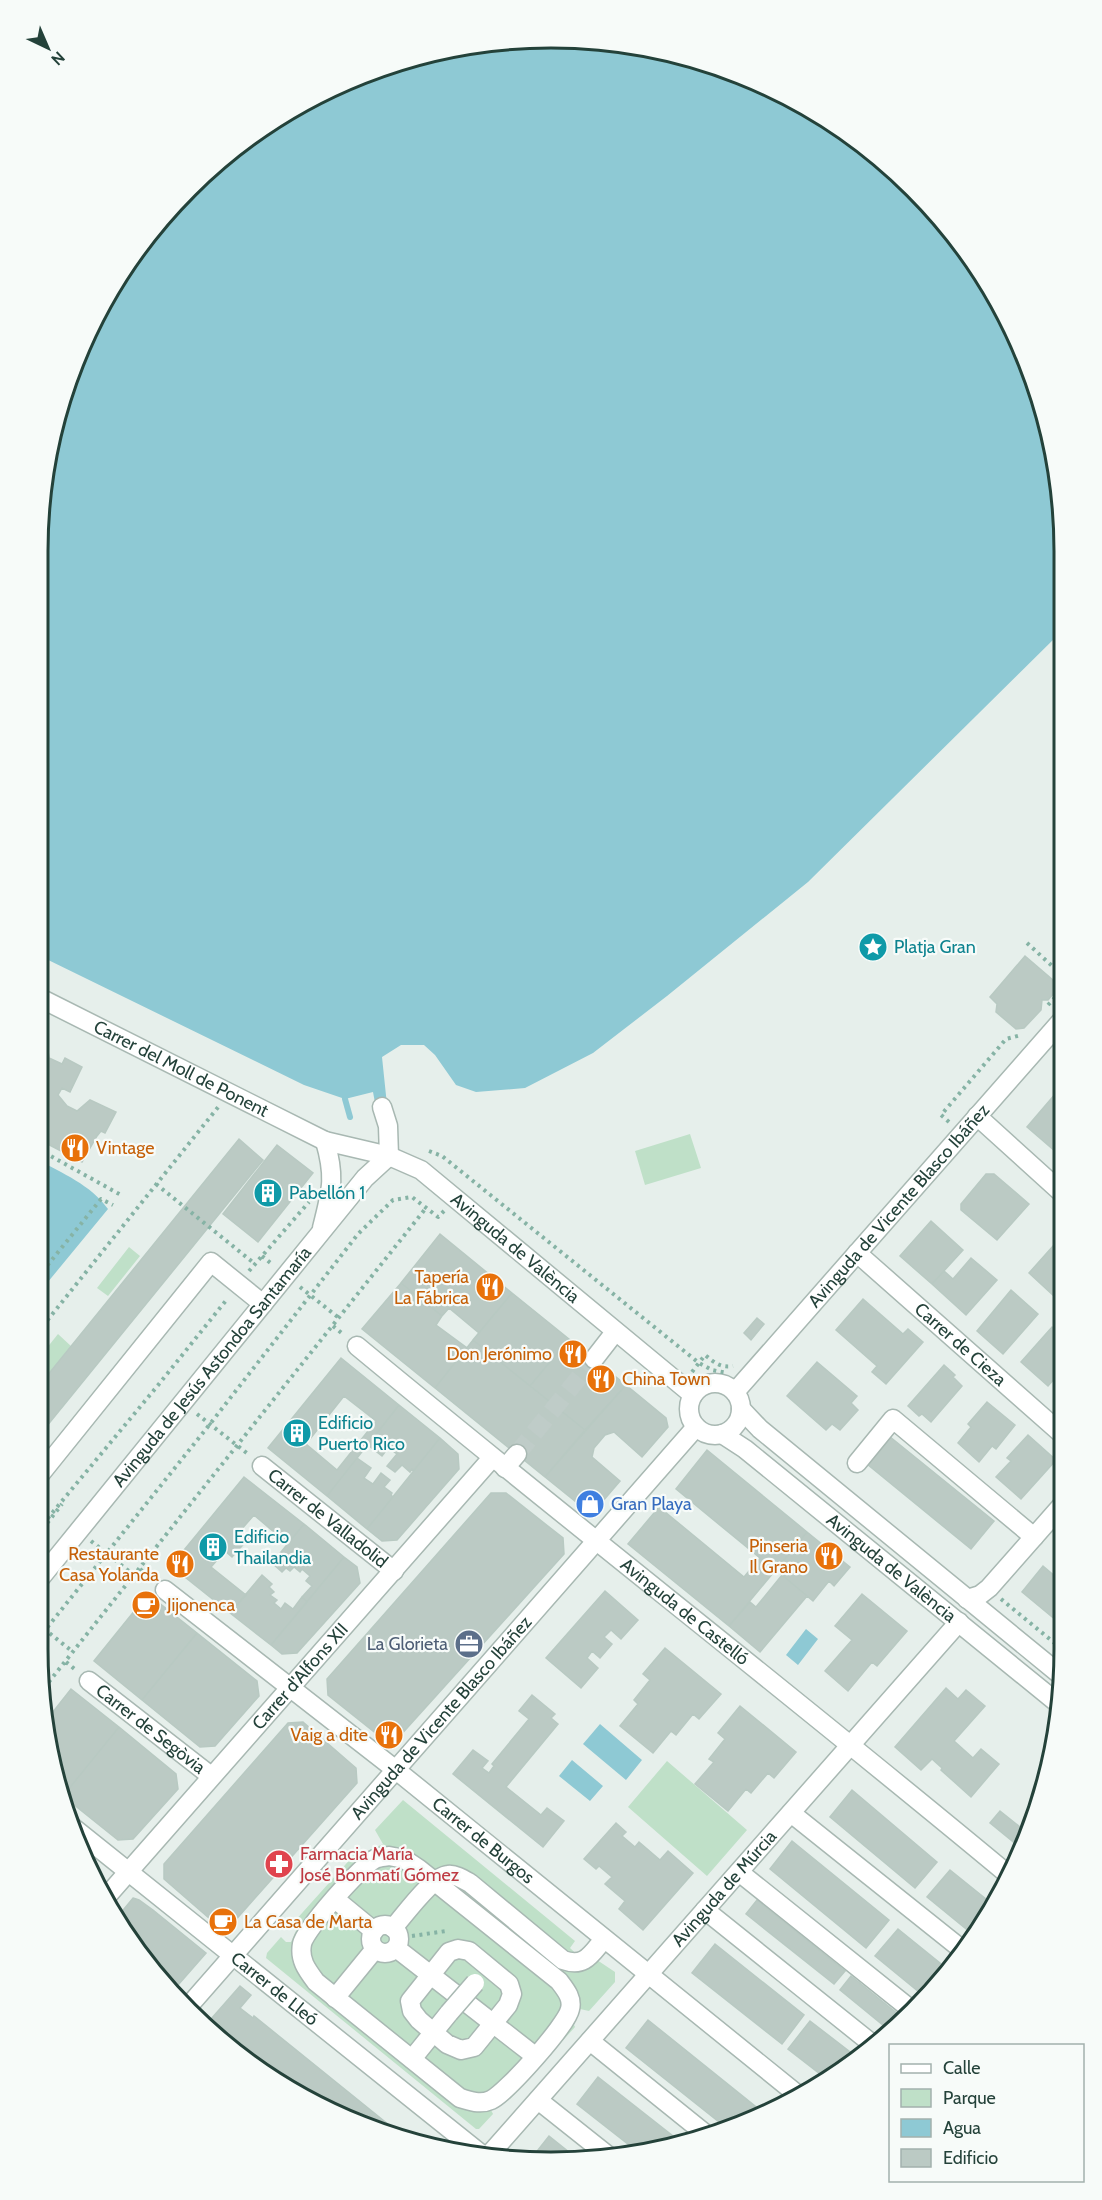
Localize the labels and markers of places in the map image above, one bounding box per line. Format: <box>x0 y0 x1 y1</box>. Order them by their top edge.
place icon: Platja Gran <box>857 931 889 963</box>
place label: Platja Gran <box>894 936 976 958</box>
restaurant icon: Vintage <box>59 1132 91 1164</box>
place label: Vintage <box>96 1137 154 1159</box>
building icon: Pabellón 1 <box>252 1177 284 1209</box>
place label: Pabellón 1 <box>289 1182 365 1204</box>
place label: Tapería La Fábrica <box>394 1266 469 1309</box>
restaurant icon: Tapería La Fábrica <box>474 1271 506 1303</box>
restaurant icon: Don Jerónimo <box>557 1338 589 1370</box>
place label: Don Jerónimo <box>447 1343 552 1365</box>
restaurant icon: China Town <box>585 1363 617 1395</box>
place label: China Town <box>622 1368 711 1390</box>
place label: Edificio Puerto Rico <box>318 1412 405 1455</box>
building icon: Edificio Puerto Rico <box>281 1417 313 1449</box>
shop icon: Gran Playa <box>574 1488 606 1520</box>
place label: Gran Playa <box>611 1493 692 1515</box>
place label: Edificio Thailandia <box>234 1526 311 1569</box>
building icon: Edificio Thailandia <box>197 1531 229 1563</box>
place label: Pinseria Il Grano <box>749 1535 808 1578</box>
restaurant icon: Pinseria Il Grano <box>813 1540 845 1572</box>
place label: Restaurante Casa Yolanda <box>59 1543 159 1586</box>
restaurant icon: Restaurante Casa Yolanda <box>164 1548 196 1580</box>
cafe icon: Jijonenca <box>130 1589 162 1621</box>
place label: Jijonenca <box>166 1594 235 1616</box>
office icon: La Glorieta <box>453 1628 485 1660</box>
place label: La Glorieta <box>367 1633 448 1655</box>
restaurant icon: Vaig a dite <box>373 1719 405 1751</box>
place label: Vaig a dite <box>291 1724 368 1746</box>
place label: Farmacia María José Bonmatí Gómez <box>299 1843 460 1886</box>
pharmacy icon: Farmacia María José Bonmatí Gómez <box>263 1848 295 1880</box>
cafe icon: La Casa de Marta <box>207 1906 239 1938</box>
place label: La Casa de Marta <box>244 1911 373 1933</box>

